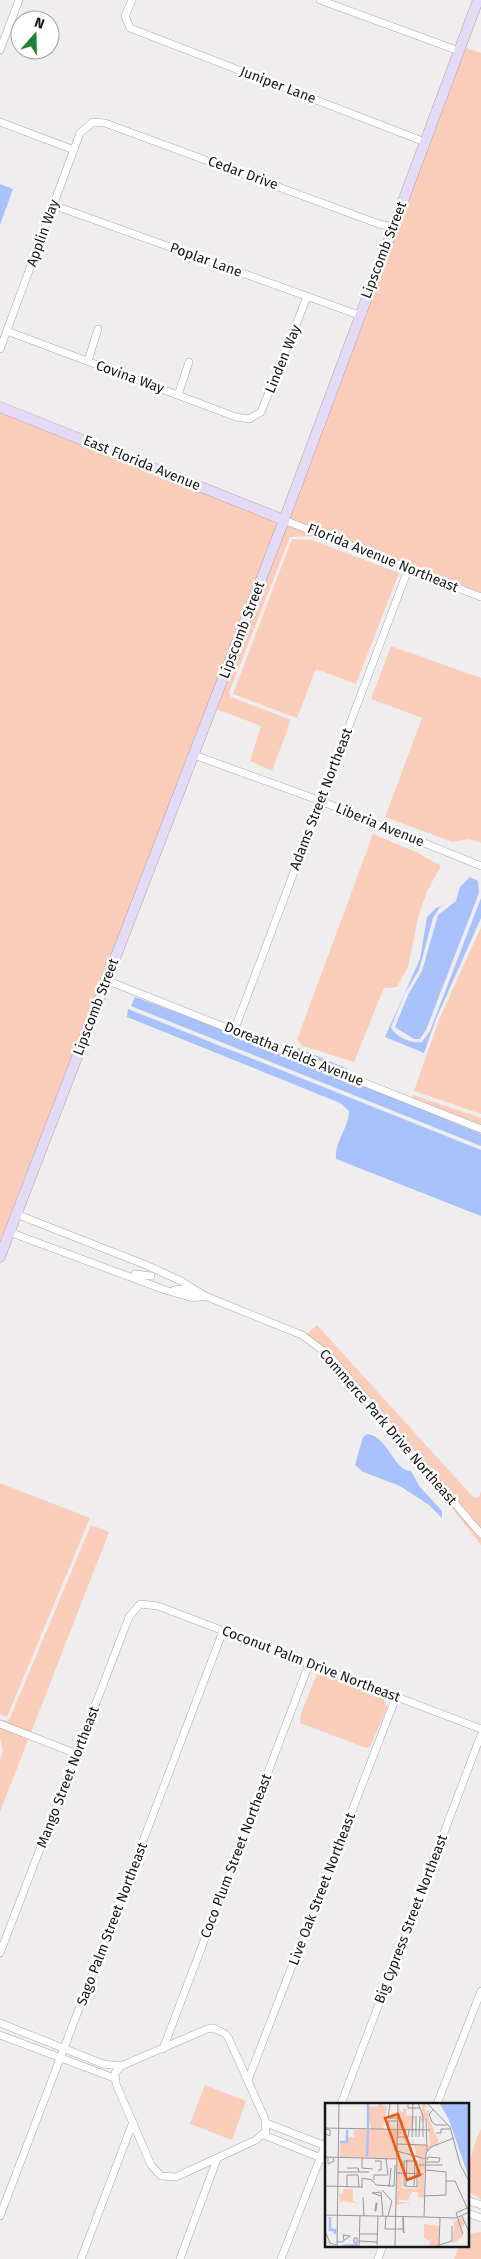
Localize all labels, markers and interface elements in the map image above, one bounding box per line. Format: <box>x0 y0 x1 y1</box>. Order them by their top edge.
north arrow <box>10 10 60 60</box>
text: N <box>32 14 47 33</box>
street label: Juniper Lane <box>238 63 318 107</box>
street label: Cedar Drive <box>206 153 280 193</box>
street label: Applin Way <box>23 197 63 269</box>
street label: Lipscomb Street <box>358 198 411 301</box>
street label: Poplar Lane <box>168 239 244 281</box>
street label: Linden Way <box>262 322 304 396</box>
street label: Covina Way <box>94 357 167 397</box>
street label: East Florida Avenue <box>81 432 203 494</box>
street label: Florida Avenue Northeast <box>305 520 462 596</box>
street label: Lipscomb Street <box>216 578 269 681</box>
street label: Adams Street Northeast <box>286 725 356 872</box>
street label: Liberia Avenue <box>333 800 427 850</box>
street label: Lipscomb Street <box>70 955 123 1058</box>
street label: Doreatha Fields Avenue <box>222 1018 366 1090</box>
street label: Commerce Park Drive Northeast <box>316 1346 461 1509</box>
street label: Coconut Palm Drive Northeast <box>219 1622 403 1706</box>
street label: Mango Street Northeast <box>33 1703 103 1850</box>
street label: Coco Plum Street Northeast <box>197 1771 276 1941</box>
street label: Live Oak Street Northeast <box>285 1810 359 1968</box>
street label: Big Cypress Street Northeast <box>371 1831 451 2006</box>
street label: Sago Palm Street Northeast <box>73 1839 151 2008</box>
inset map <box>325 2103 468 2246</box>

